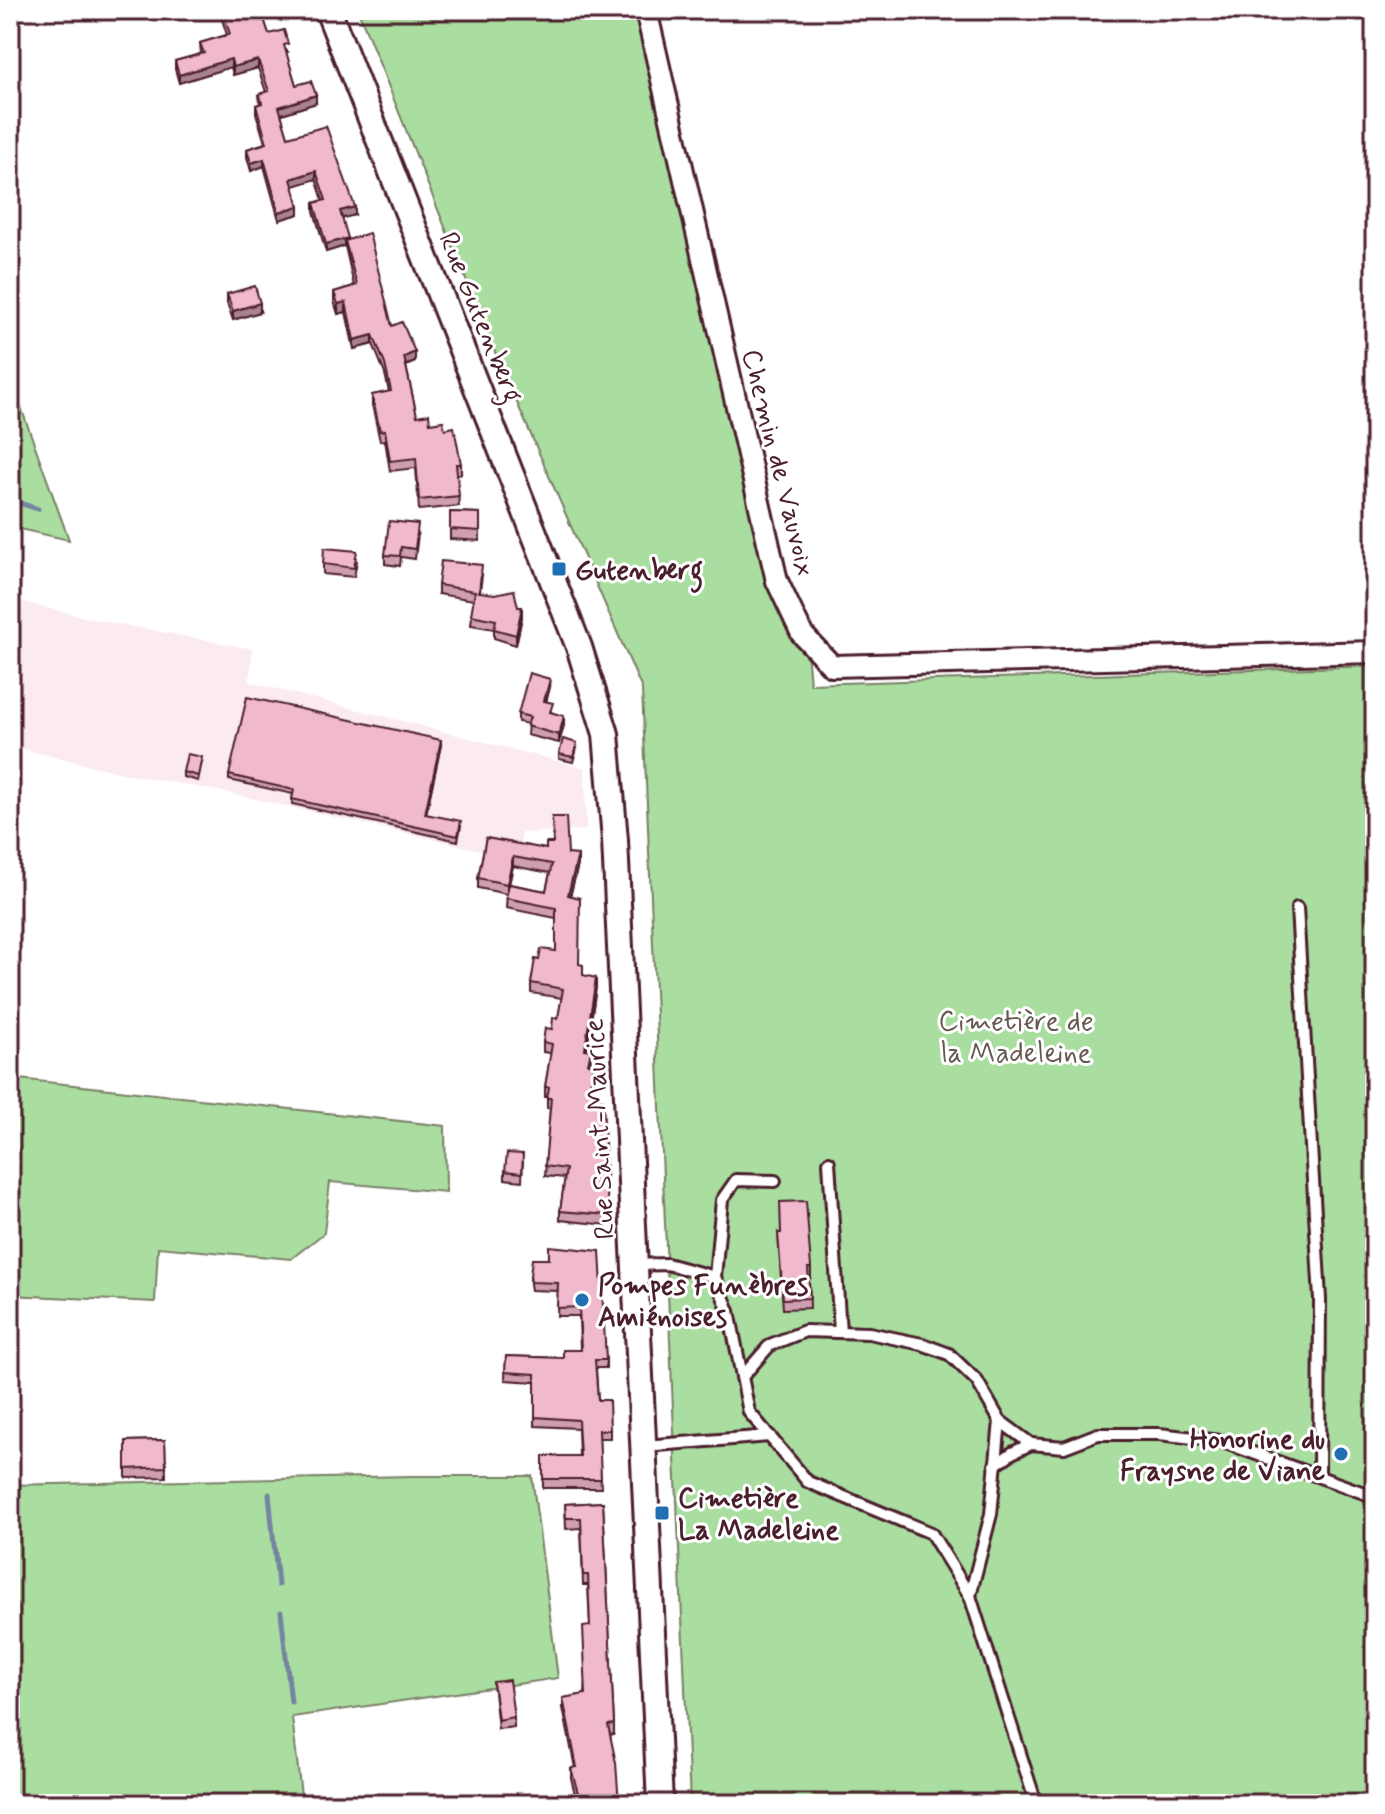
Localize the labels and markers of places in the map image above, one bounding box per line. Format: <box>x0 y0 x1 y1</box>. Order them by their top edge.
place label: Gutenberg <box>575 553 703 593</box>
marker: Gutenberg <box>550 560 568 578</box>
place label: Pompes Funèbres Amiénoises <box>598 1268 808 1337</box>
marker: Pompes Funèbres Amiénoises <box>573 1291 591 1309</box>
place label: Honorine du Fraysne de Viane <box>1120 1422 1325 1491</box>
marker: Honorine du Fraysne de Viane <box>1332 1445 1350 1463</box>
place label: Cimetière La Madeleine <box>678 1481 839 1550</box>
marker: Cimetière La Madeleine <box>653 1504 671 1522</box>

